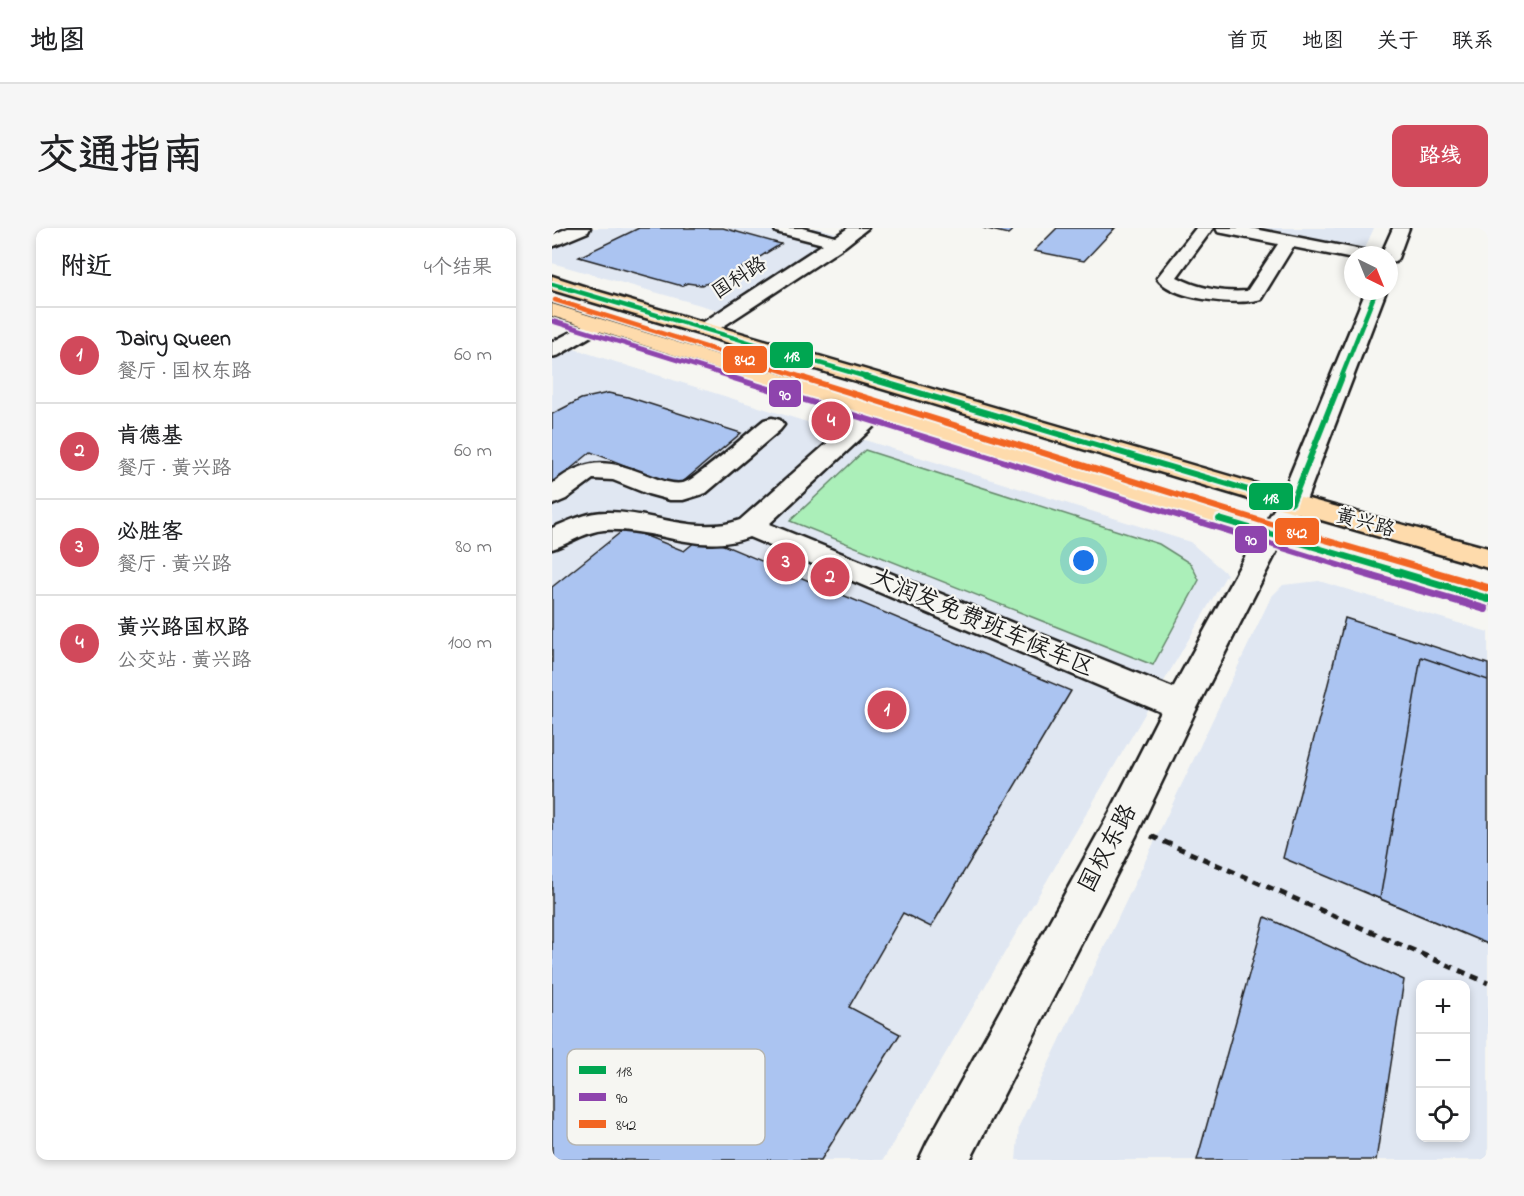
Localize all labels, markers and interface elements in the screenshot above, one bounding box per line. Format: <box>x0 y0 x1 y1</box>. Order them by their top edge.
text: 地图 <box>30 22 86 63</box>
text: 首页 <box>1227 27 1269 57</box>
text: 地图 <box>1302 27 1344 57</box>
text: 关于 <box>1377 27 1419 57</box>
text: 联系 <box>1452 27 1494 57</box>
button: 路线 <box>1392 125 1488 187</box>
text: 交通指南 <box>36 127 204 188</box>
north arrow <box>1344 246 1398 300</box>
text: 附近 <box>60 249 112 287</box>
street label: 国科路 <box>707 250 774 307</box>
text: 4个结果 <box>424 254 492 283</box>
text: Dairy Queen <box>117 324 231 356</box>
text: 1 <box>76 341 83 370</box>
text: 60 m <box>454 341 492 370</box>
line badge: 118 <box>769 341 814 369</box>
line badge: 842 <box>722 345 768 374</box>
text: 118 <box>784 345 800 369</box>
text: 842 <box>734 349 755 373</box>
text: 餐厅 · 国权东路 <box>117 358 251 387</box>
line badge: 90 <box>768 379 802 408</box>
text: 90 <box>778 384 791 408</box>
pin: 4 <box>812 398 850 444</box>
text: 肯德基 <box>117 421 183 453</box>
text: 2 <box>75 437 84 466</box>
text: 60 m <box>454 437 492 466</box>
text: 餐厅 · 黄兴路 <box>117 455 231 484</box>
line badge: 118 <box>1248 482 1294 511</box>
text: 118 <box>1263 487 1279 511</box>
street label: 黄兴路 <box>1332 502 1399 546</box>
text: 必胜客 <box>117 517 183 549</box>
line badge: 842 <box>1274 517 1320 546</box>
text: 842 <box>1286 522 1307 546</box>
line badge: 90 <box>1234 525 1268 554</box>
text: 90 <box>1244 529 1257 553</box>
text: 3 <box>75 533 84 562</box>
text: 80 m <box>455 533 492 562</box>
pin: 3 <box>766 540 806 584</box>
your location <box>1069 546 1098 575</box>
text: 餐厅 · 黄兴路 <box>117 551 231 580</box>
pin: 2 <box>810 554 850 600</box>
street label: 大润发免费班车候车区 <box>865 561 1099 687</box>
text: 黄兴路国权路 <box>117 613 249 645</box>
text: 4 <box>75 629 84 658</box>
text: 100 m <box>448 629 492 658</box>
text: 公交站 · 黄兴路 <box>117 647 251 676</box>
pin: 1 <box>868 688 906 732</box>
street label: 国权东路 <box>1071 798 1147 900</box>
map controls <box>1416 980 1470 1142</box>
button: + <box>1416 980 1470 1034</box>
button: − <box>1416 1034 1470 1088</box>
legend <box>567 1049 765 1145</box>
text: 118 <box>616 1060 632 1084</box>
text: 90 <box>616 1087 628 1111</box>
button: locate <box>1416 1088 1470 1142</box>
text: 842 <box>616 1114 637 1138</box>

